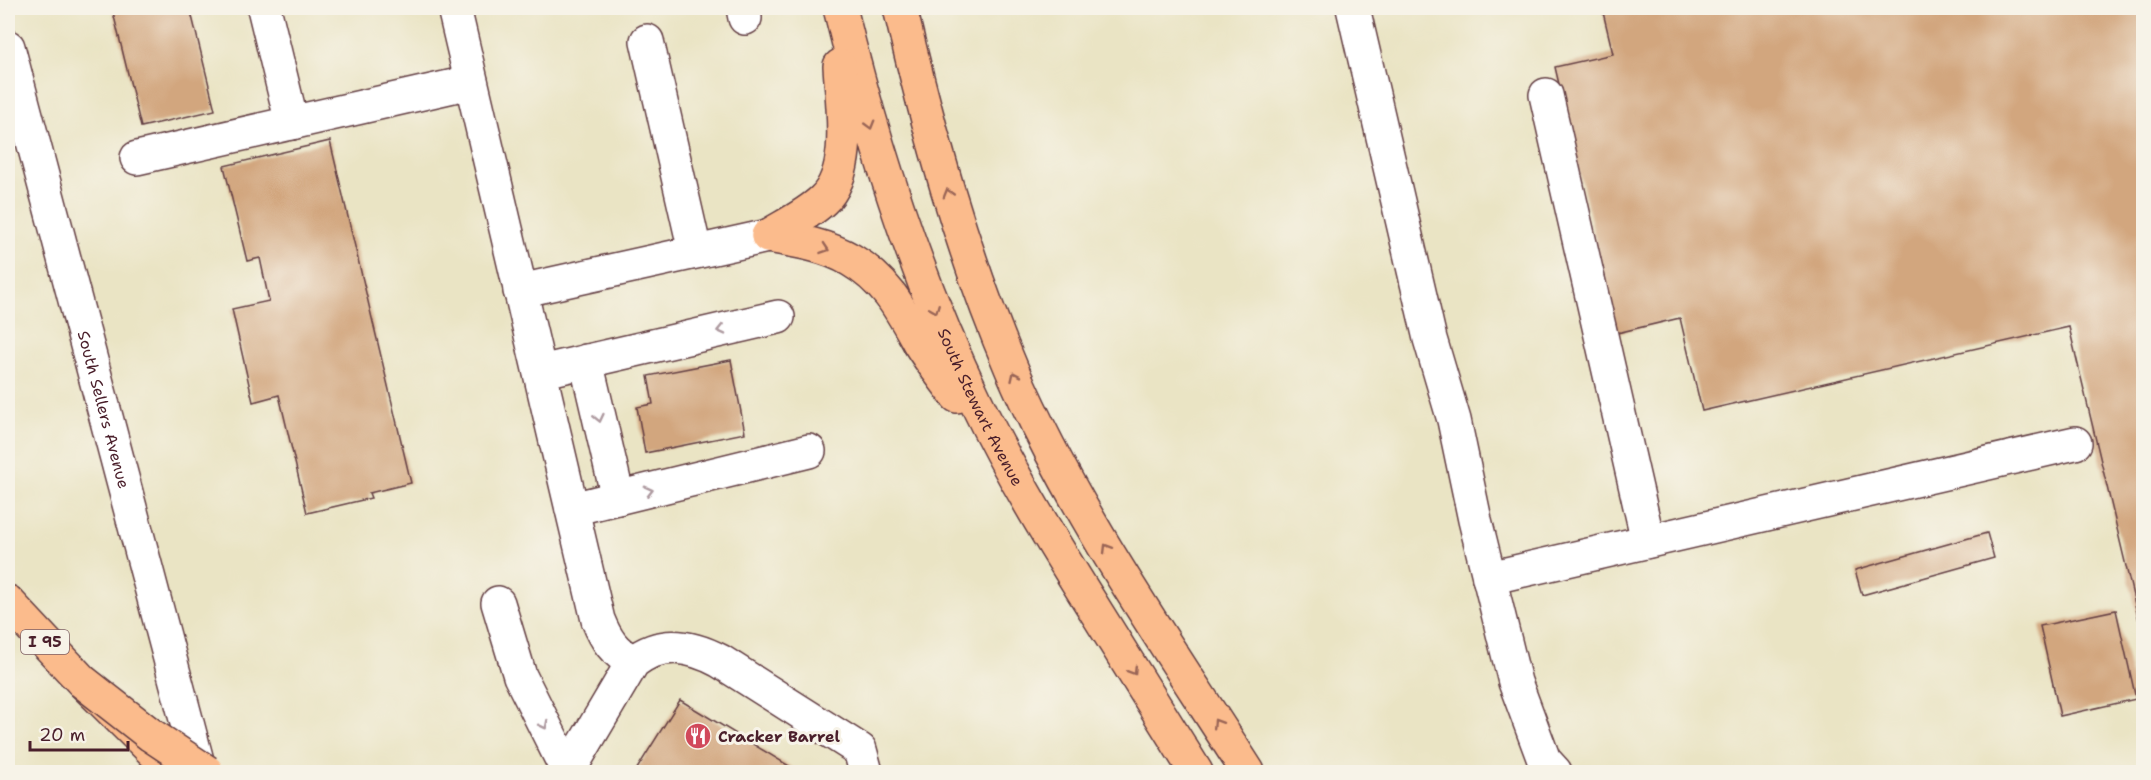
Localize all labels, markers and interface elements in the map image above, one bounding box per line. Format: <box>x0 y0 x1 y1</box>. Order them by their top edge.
one-way arrow <box>863 120 876 130</box>
one-way arrow <box>943 188 955 199</box>
one-way arrow <box>819 242 830 254</box>
one-way arrow <box>928 303 940 314</box>
one-way arrow <box>716 323 726 336</box>
street label: South Stewart Avenue <box>933 325 1028 490</box>
street label: South Sellers Avenue <box>73 328 135 491</box>
one-way arrow <box>1011 372 1023 383</box>
one-way arrow <box>592 413 605 423</box>
one-way arrow <box>644 485 654 498</box>
one-way arrow <box>1103 544 1115 554</box>
road number: I 95 <box>21 630 69 654</box>
one-way arrow <box>1125 665 1137 675</box>
scale bar <box>30 714 128 752</box>
one-way arrow <box>537 718 548 729</box>
one-way arrow <box>1212 719 1224 729</box>
restaurant icon: Cracker Barrel <box>683 721 713 751</box>
text: 20 m <box>39 723 85 747</box>
place label: Cracker Barrel <box>718 726 840 747</box>

